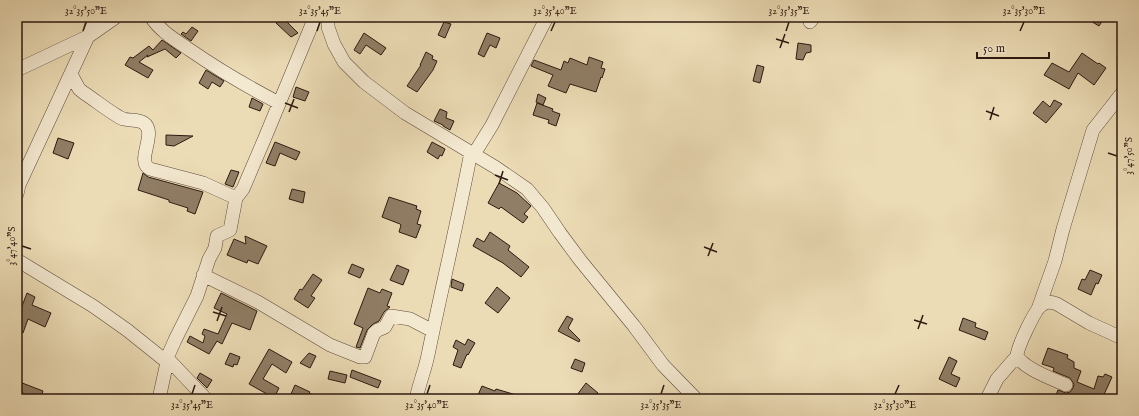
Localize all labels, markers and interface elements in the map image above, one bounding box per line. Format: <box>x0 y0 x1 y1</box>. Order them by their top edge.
text: 32°35'50"E <box>65 5 107 18</box>
text: 32°35'45"E <box>299 5 341 18</box>
text: 32°35'40"E <box>533 5 577 18</box>
text: 32°35'35"E <box>769 5 810 18</box>
text: 32°35'30"E <box>1003 5 1045 18</box>
scale bar <box>977 34 1049 60</box>
text: 50 m <box>983 41 1005 56</box>
text: 3°47'50"S <box>1123 137 1136 175</box>
text: 3°47'40"S <box>6 227 19 265</box>
text: 32°35'45"E <box>171 399 213 412</box>
text: 32°35'40"E <box>405 399 449 412</box>
text: 32°35'35"E <box>641 399 682 412</box>
text: 32°35'30"E <box>874 399 916 412</box>

